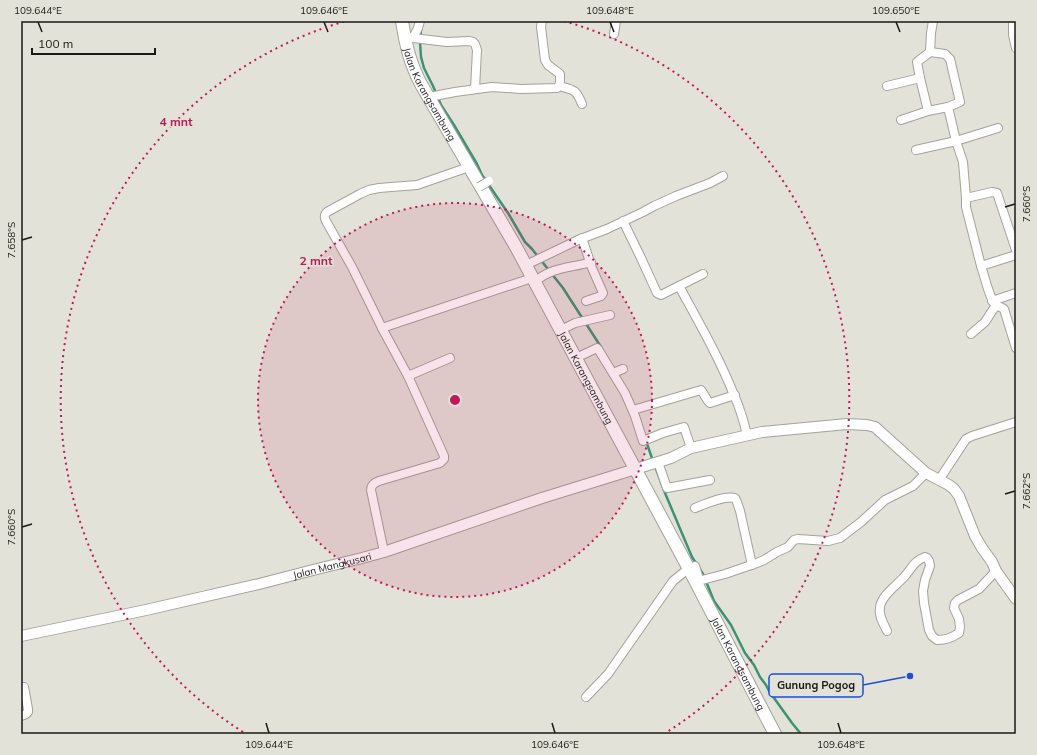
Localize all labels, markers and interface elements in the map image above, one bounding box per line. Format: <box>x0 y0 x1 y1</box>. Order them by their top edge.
text: 109.644°E <box>14 4 62 17</box>
text: 109.646°E <box>300 4 348 17</box>
text: 109.648°E <box>586 4 634 17</box>
text: 109.650°E <box>872 4 920 17</box>
scale bar <box>32 30 155 56</box>
text: 100 m <box>38 36 73 51</box>
street label: Jalan Karangsambung <box>401 46 459 143</box>
text: 4 mnt <box>159 114 193 129</box>
text: 7.660°S <box>1020 186 1033 222</box>
text: 7.658°S <box>5 222 18 258</box>
text: 2 mnt <box>299 253 333 268</box>
street label: Jalan Karangsambung <box>556 329 616 426</box>
centre of rings <box>448 393 462 407</box>
text: 7.662°S <box>1020 473 1033 509</box>
text: 7.660°S <box>5 509 18 545</box>
street label: Jalan Mangkusari <box>291 549 373 582</box>
street label: Jalan Karangsambung <box>709 615 768 712</box>
callout: Gunung Pogog <box>769 674 863 697</box>
text: Gunung Pogog <box>777 678 855 692</box>
text: 109.644°E <box>245 738 293 751</box>
text: 109.646°E <box>531 738 579 751</box>
text: 109.648°E <box>817 738 865 751</box>

